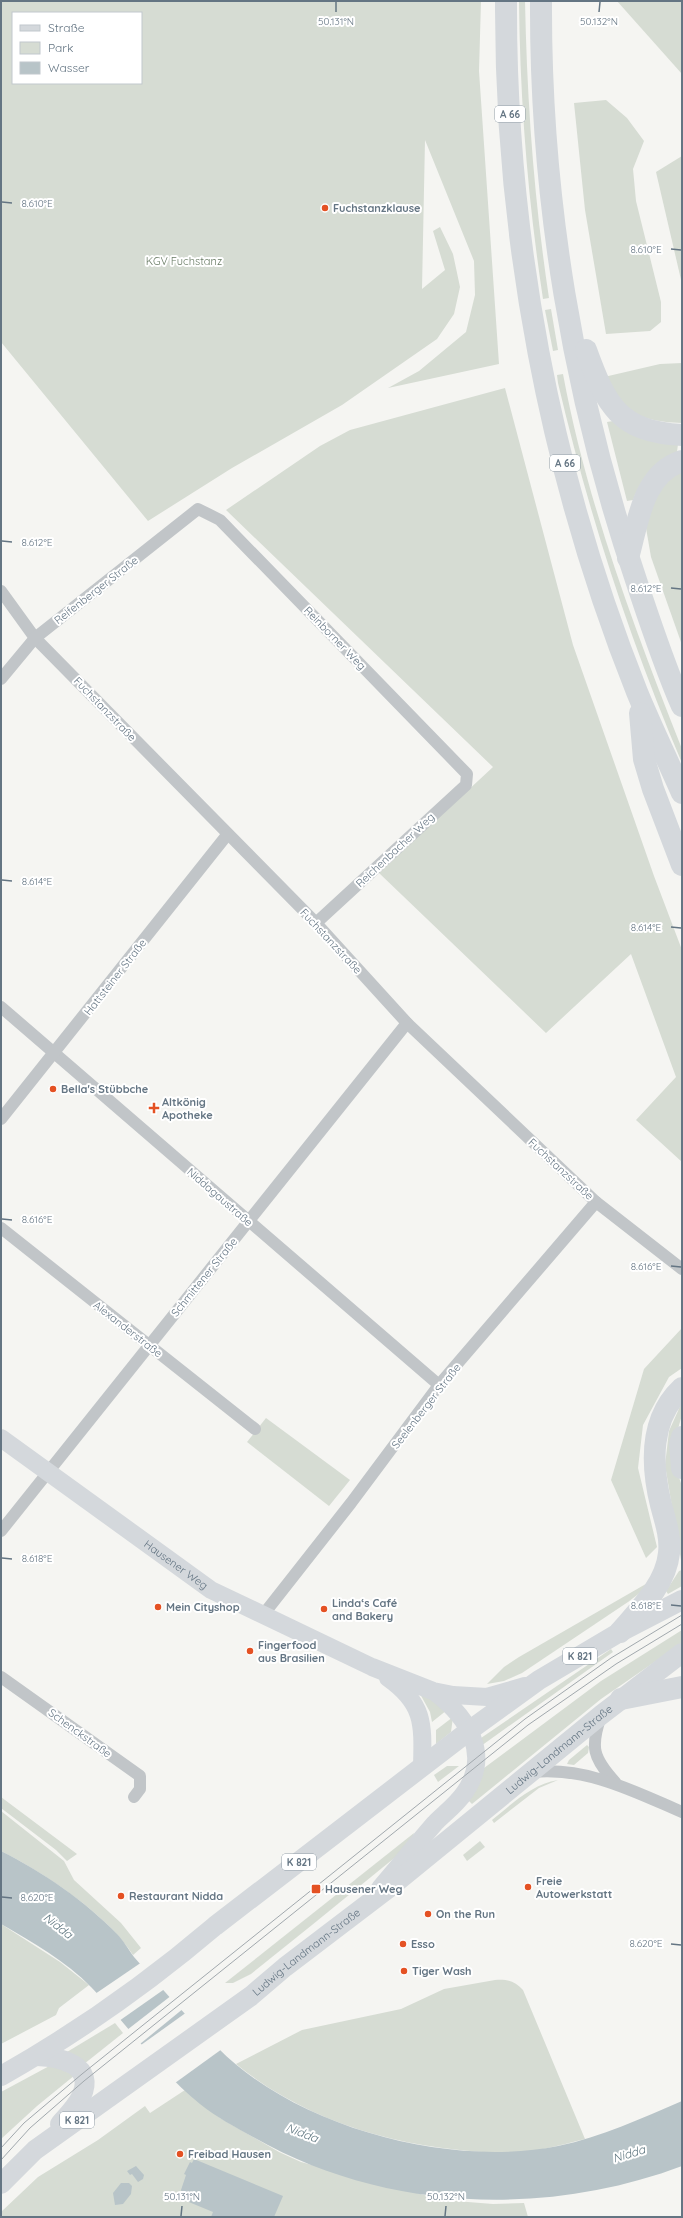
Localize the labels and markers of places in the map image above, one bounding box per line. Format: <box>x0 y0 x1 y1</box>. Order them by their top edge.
place label: Fuchstanzklause <box>333 201 421 215</box>
marker: Fuchstanzklause <box>320 203 330 213</box>
place label: Bella's Stübbche <box>61 1082 149 1096</box>
marker: Bella's Stübbche <box>48 1084 58 1094</box>
place label: Altkönig Apotheke <box>162 1095 213 1122</box>
marker: Altkönig Apotheke <box>149 1103 159 1113</box>
place label: Linda‘s Café and Bakery <box>332 1596 398 1623</box>
place label: Mein Cityshop <box>166 1600 240 1614</box>
marker: Mein Cityshop <box>153 1602 163 1612</box>
marker: Linda‘s Café and Bakery <box>319 1604 329 1614</box>
place label: Fingerfood aus Brasilien <box>258 1638 325 1665</box>
marker: Fingerfood aus Brasilien <box>245 1646 255 1656</box>
place label: Freie Autowerkstatt <box>536 1874 612 1901</box>
place label: Hausener Weg <box>325 1882 403 1896</box>
marker: Freie Autowerkstatt <box>523 1882 533 1892</box>
marker: Hausener Weg <box>310 1883 322 1895</box>
place label: Restaurant Nidda <box>129 1889 223 1903</box>
marker: Restaurant Nidda <box>116 1891 126 1901</box>
place label: On the Run <box>436 1907 495 1921</box>
marker: On the Run <box>423 1909 433 1919</box>
place label: Esso <box>411 1937 435 1951</box>
marker: Esso <box>398 1939 408 1949</box>
place label: Tiger Wash <box>412 1964 472 1978</box>
marker: Tiger Wash <box>399 1966 409 1976</box>
place label: Freibad Hausen <box>188 2147 271 2161</box>
marker: Freibad Hausen <box>175 2149 185 2159</box>

